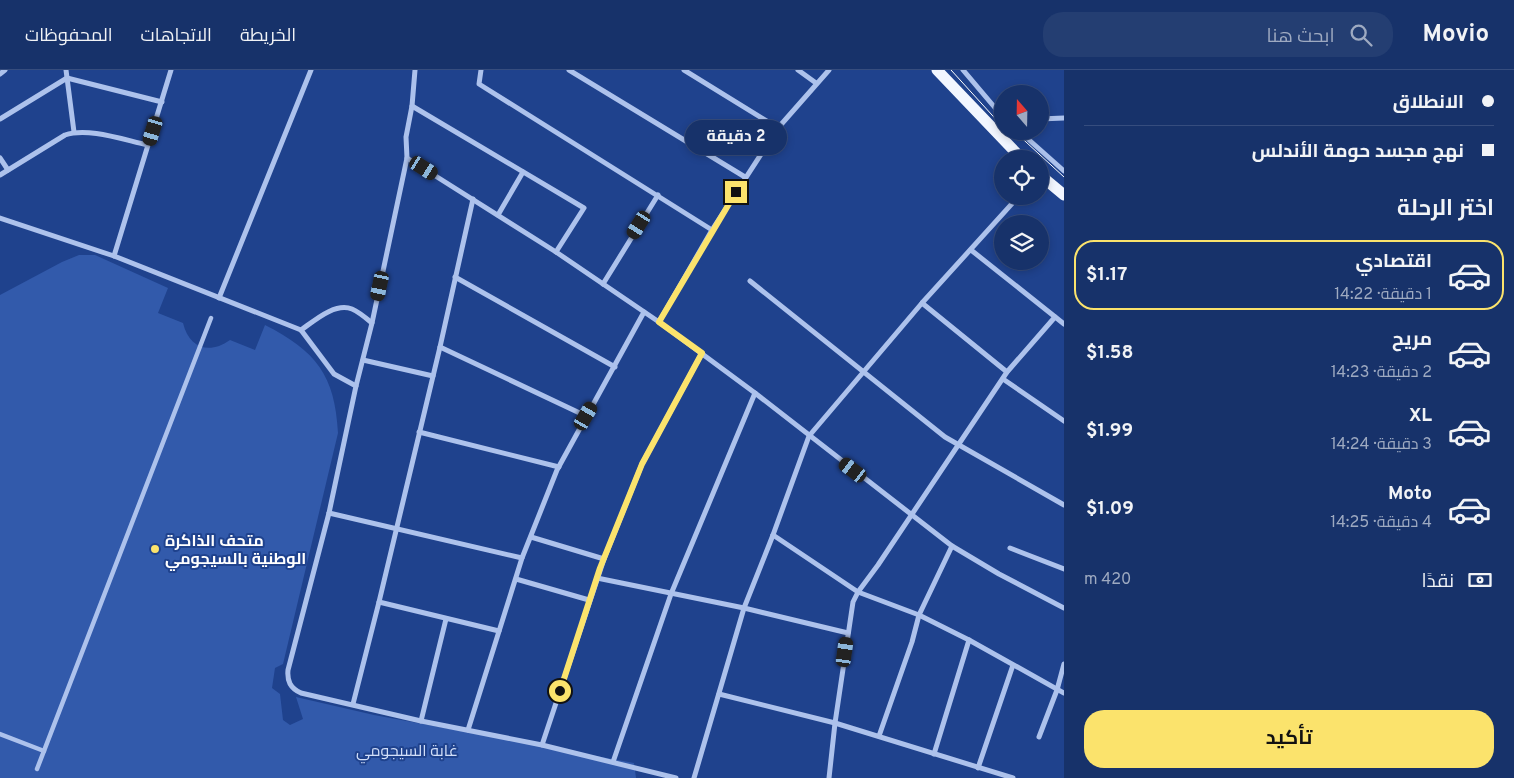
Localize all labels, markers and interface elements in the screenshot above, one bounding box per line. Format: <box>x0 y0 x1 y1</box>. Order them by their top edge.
search box <box>1043 12 1393 57</box>
text: Movio <box>1423 20 1489 50</box>
icon: search <box>1347 21 1375 49</box>
text: المحفوظات <box>25 25 113 48</box>
text: الاتجاهات <box>141 25 212 48</box>
text: الخريطة <box>240 25 296 48</box>
text: ابحث هنا <box>1267 25 1335 49</box>
north arrow <box>994 85 1049 140</box>
map controls <box>994 85 1049 270</box>
text: الانطلاق <box>1393 91 1464 115</box>
car <box>141 114 164 148</box>
callout: 2 دقيقة <box>685 119 787 154</box>
text: 2 دقيقة <box>706 127 766 147</box>
text: نهج مجسد حومة الأندلس <box>1252 140 1464 164</box>
button: locate <box>994 150 1049 205</box>
car <box>407 154 440 182</box>
route end <box>725 181 747 203</box>
text: اختر الرحلة <box>1397 196 1494 223</box>
car <box>624 208 653 242</box>
button: layers <box>994 215 1049 270</box>
text: اقتصادي <box>1356 250 1432 274</box>
icon: car <box>1447 253 1492 298</box>
text: $1.17 <box>1086 263 1128 287</box>
car <box>369 270 390 302</box>
text: 1 دقيقة · 14:22 <box>1334 285 1432 305</box>
text: مريح <box>1392 328 1432 352</box>
icon: car <box>1447 331 1492 376</box>
text: $1.58 <box>1086 341 1133 365</box>
text: 2 دقيقة · 14:23 <box>1331 363 1432 383</box>
car <box>572 399 599 433</box>
text: XL <box>1409 404 1432 428</box>
icon: car <box>1447 409 1492 454</box>
text: $1.99 <box>1086 419 1133 443</box>
text: 3 دقيقة · 14:24 <box>1331 435 1432 455</box>
car <box>836 455 869 485</box>
text: Moto <box>1388 482 1432 506</box>
icon: car <box>1447 487 1492 532</box>
text: $1.09 <box>1086 497 1134 521</box>
text: 4 دقيقة · 14:25 <box>1330 513 1432 533</box>
place label: متحف الذاكرة الوطنية بالسيجومي <box>165 532 306 571</box>
marker: متحف الذاكرة الوطنية بالسيجومي <box>149 543 161 555</box>
icon: cash <box>1466 566 1494 594</box>
text: 420 m <box>1084 570 1131 590</box>
text: نقدًا <box>1422 570 1454 594</box>
car <box>835 636 854 668</box>
route start <box>549 680 571 702</box>
button: تأكيد <box>1084 710 1494 768</box>
park label: غابة السيجومي <box>356 742 458 764</box>

